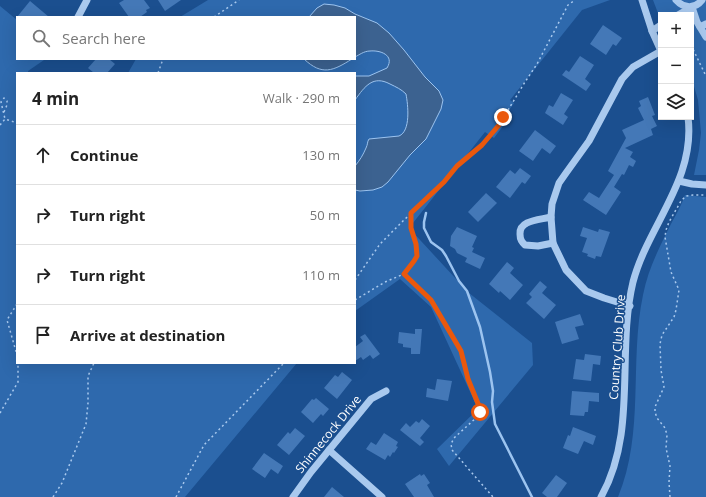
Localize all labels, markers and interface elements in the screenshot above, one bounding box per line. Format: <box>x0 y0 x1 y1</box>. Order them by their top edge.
map controls <box>658 12 694 120</box>
button: + <box>658 12 694 48</box>
search box <box>16 16 356 60</box>
icon: search <box>30 27 52 49</box>
text: Search here <box>62 28 146 48</box>
button: − <box>658 48 694 84</box>
button: layers <box>658 84 694 120</box>
text: 4 min <box>32 87 79 110</box>
text: Walk · 290 m <box>263 89 340 107</box>
route end <box>494 108 512 126</box>
icon: ahead <box>32 144 54 166</box>
text: Continue <box>70 145 138 165</box>
text: 130 m <box>302 146 340 164</box>
icon: right <box>32 204 54 226</box>
text: Turn right <box>70 205 145 225</box>
text: 50 m <box>310 206 340 224</box>
icon: right <box>32 264 54 286</box>
text: Turn right <box>70 265 145 285</box>
text: 110 m <box>302 266 340 284</box>
street label: Country Club Drive <box>605 293 629 400</box>
icon: arrive <box>32 324 54 346</box>
text: Arrive at destination <box>70 325 225 345</box>
street label: Shinnecock Drive <box>291 391 365 477</box>
route start <box>471 403 489 421</box>

